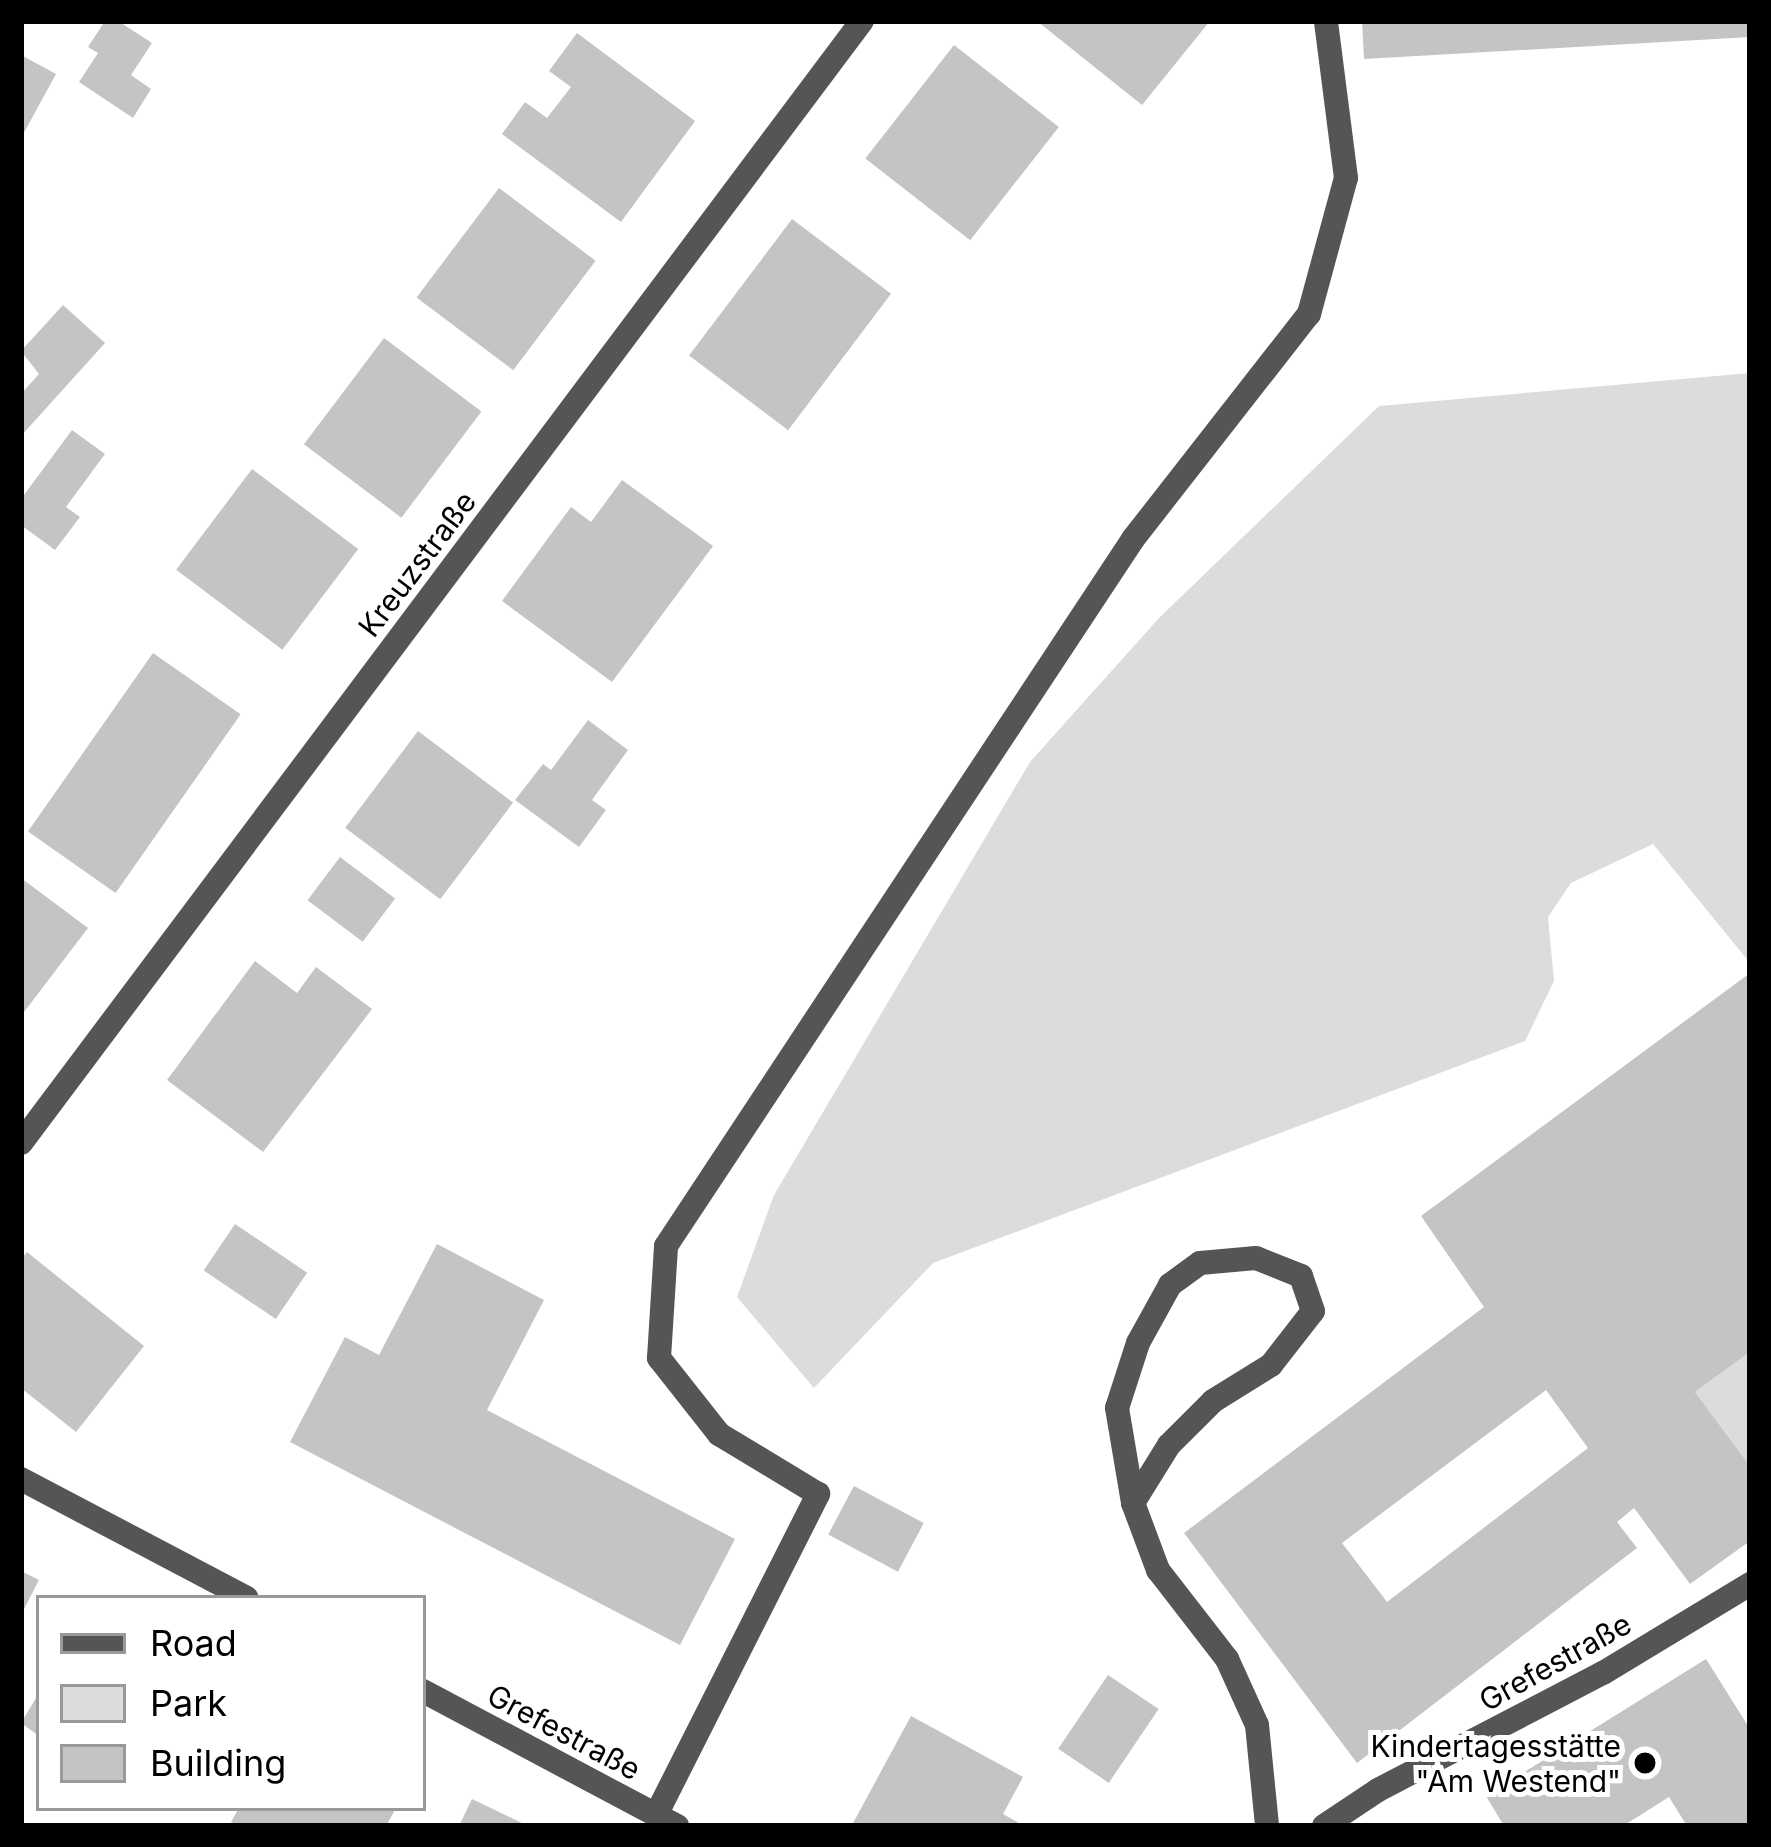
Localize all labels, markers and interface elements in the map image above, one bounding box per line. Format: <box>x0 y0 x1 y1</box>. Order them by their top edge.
street label: Kreuzstraße <box>351 484 483 644</box>
legend <box>36 1595 426 1811</box>
street label: Grefestraße <box>1473 1605 1637 1719</box>
text: Road <box>150 1621 237 1665</box>
street label: Grefestraße <box>481 1677 647 1787</box>
text: Park <box>150 1681 227 1725</box>
place label: Kindertagesstätte "Am Westend" <box>1370 1728 1621 1798</box>
text: Building <box>150 1741 286 1785</box>
marker: Kindertagesstätte "Am Westend" <box>1632 1750 1658 1776</box>

